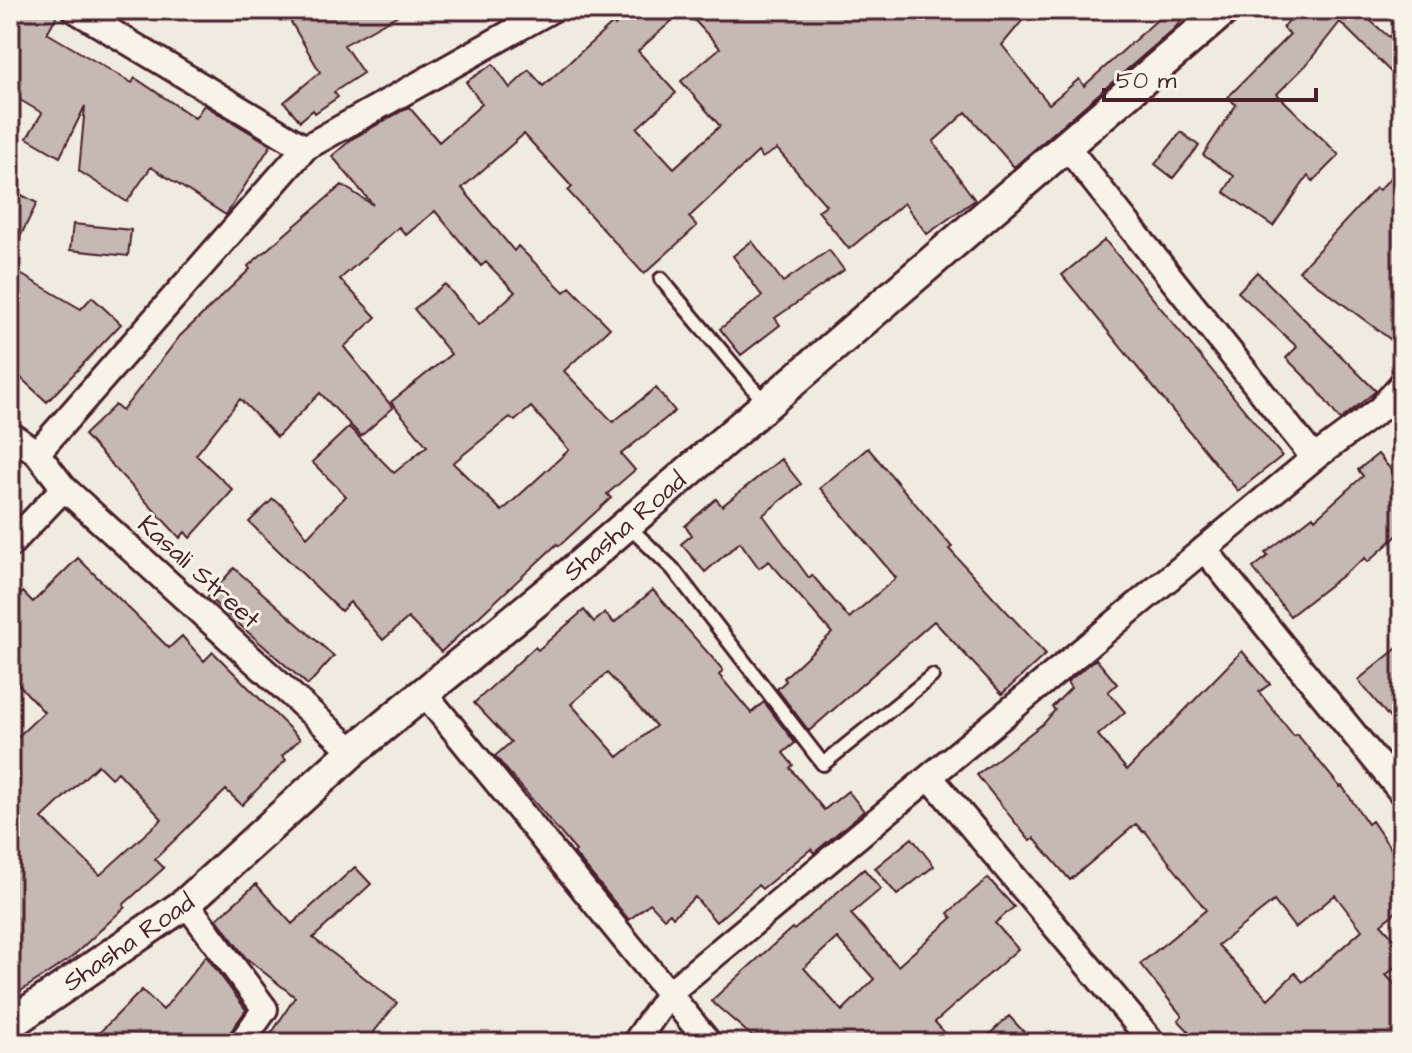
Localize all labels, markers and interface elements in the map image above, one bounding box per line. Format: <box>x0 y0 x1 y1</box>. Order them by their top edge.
scale bar <box>1104 52 1316 102</box>
text: 50 m <box>1116 64 1177 98</box>
street label: Shasha Road <box>555 463 694 590</box>
street label: Kasali Street <box>130 507 269 637</box>
street label: Shasha Road <box>56 884 202 1000</box>

